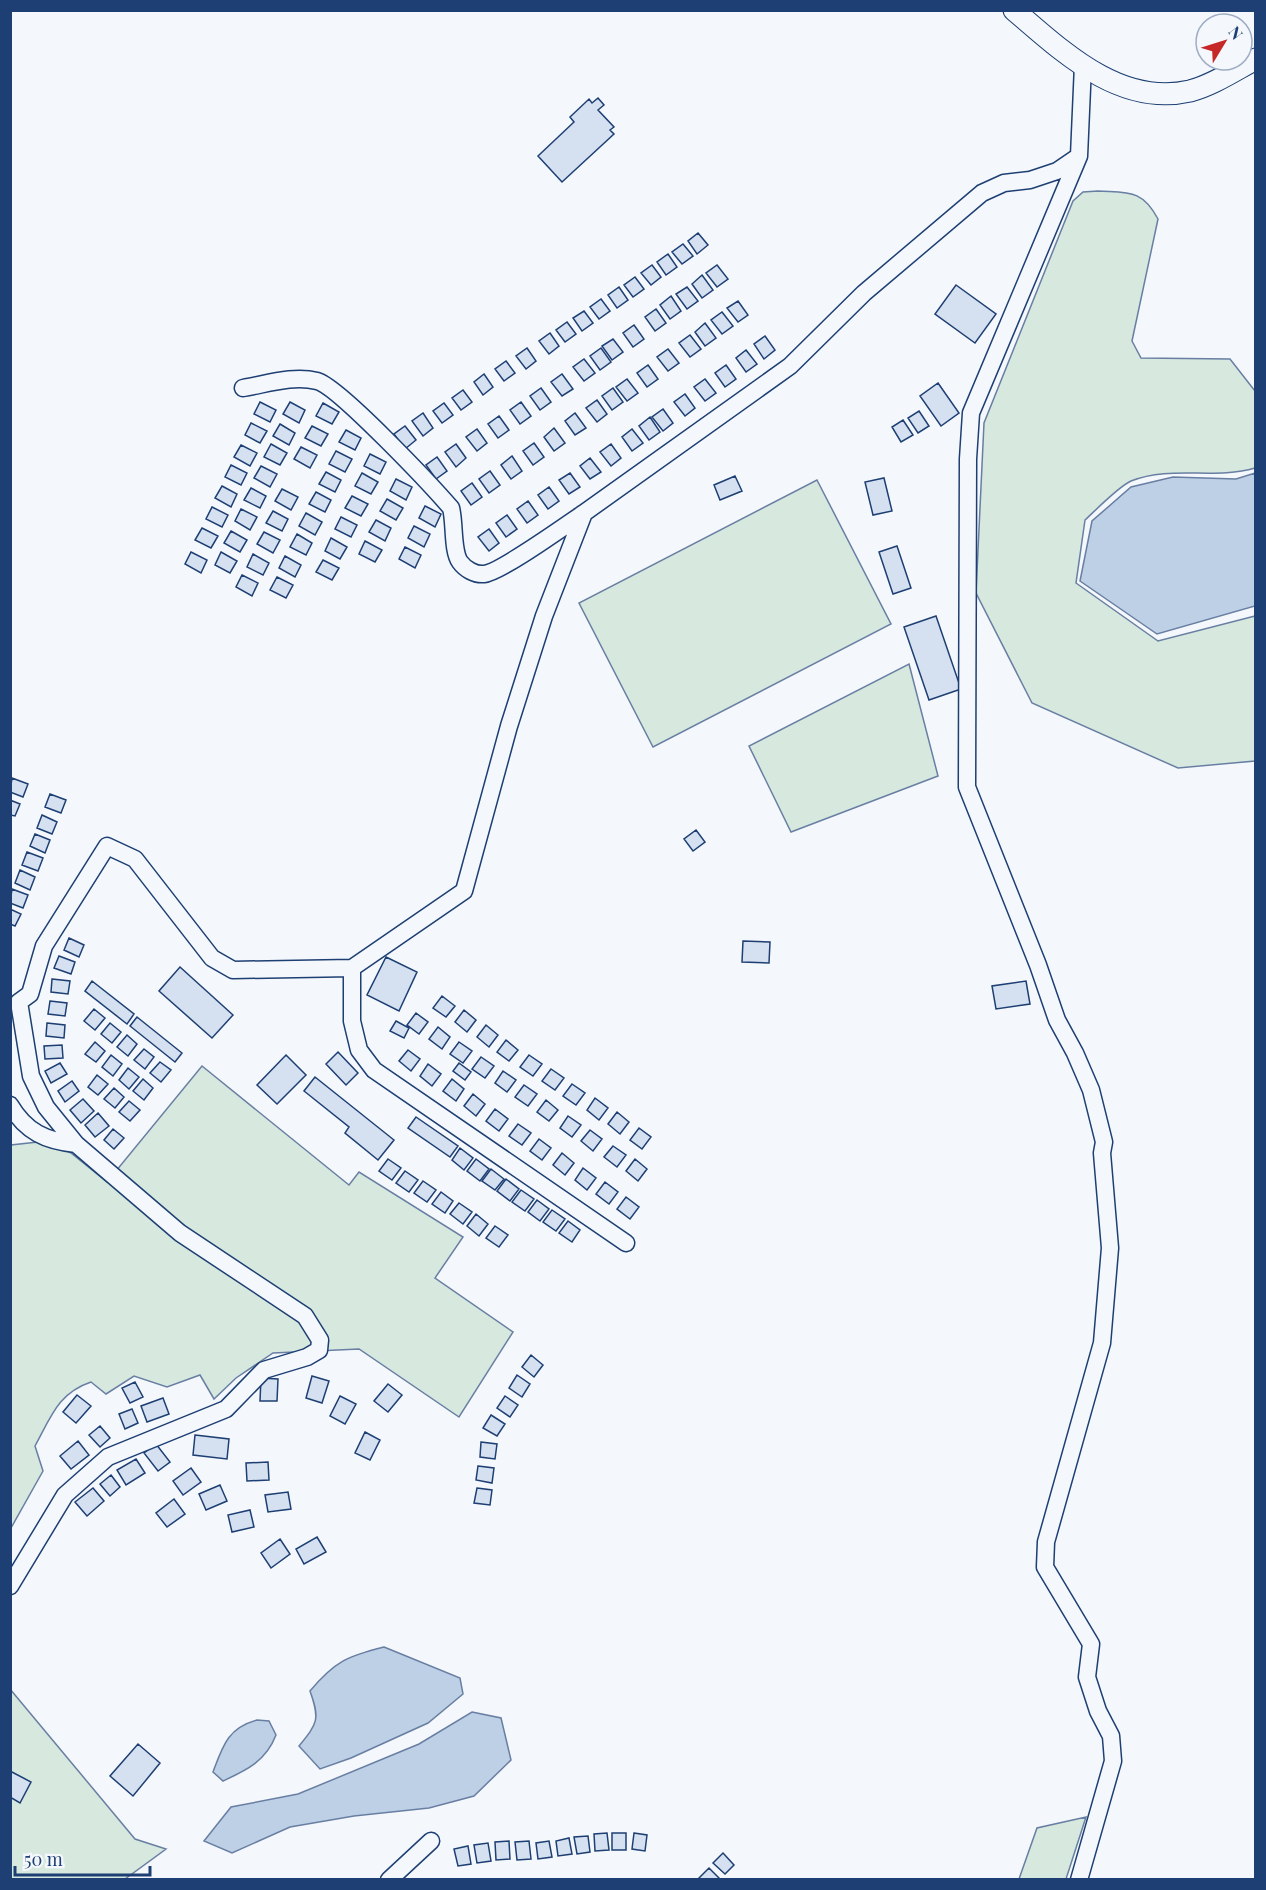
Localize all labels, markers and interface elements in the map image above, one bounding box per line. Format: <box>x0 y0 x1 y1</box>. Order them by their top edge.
north arrow <box>1194 12 1254 72</box>
text: N <box>1224 21 1248 44</box>
scale bar <box>15 1839 150 1877</box>
text: 50 m <box>24 1847 63 1871</box>

